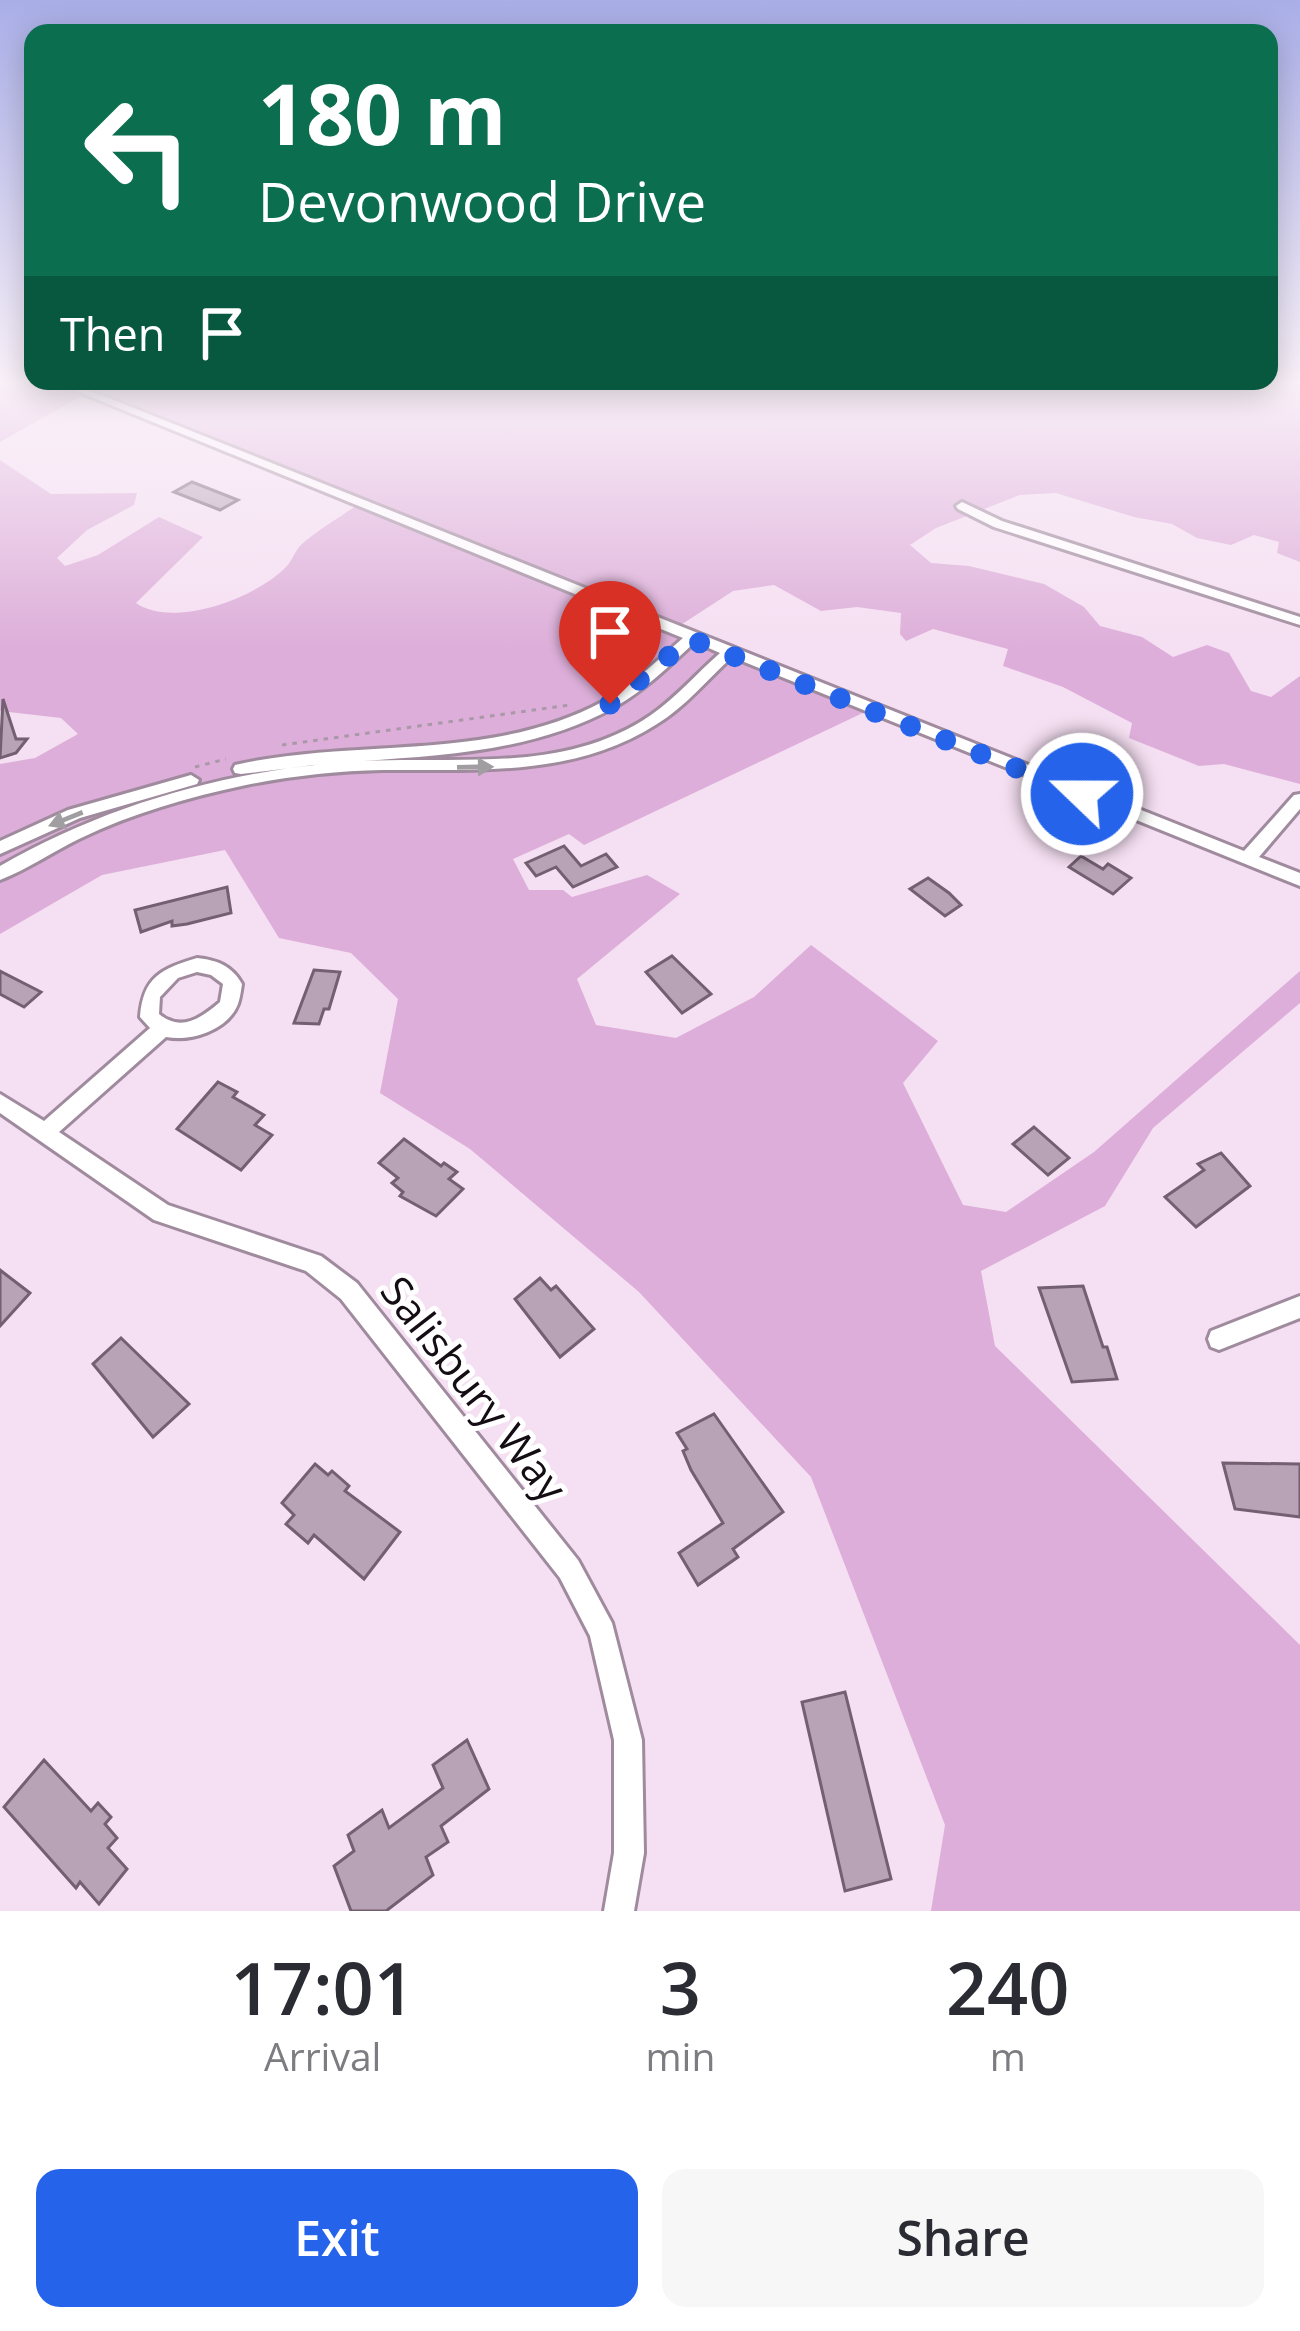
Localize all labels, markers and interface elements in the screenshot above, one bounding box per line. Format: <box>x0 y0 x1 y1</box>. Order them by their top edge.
text: 180 m <box>258 55 506 170</box>
icon: left <box>60 72 216 228</box>
text: Devonwood Drive <box>258 164 706 238</box>
icon: arrive <box>189 300 255 366</box>
text: Then <box>60 303 165 364</box>
pin <box>559 581 661 704</box>
icon: arrive <box>577 599 643 665</box>
position arrow <box>1019 731 1145 857</box>
one-way arrow <box>457 757 495 776</box>
one-way arrow <box>48 810 84 829</box>
street label: Salisbury Way <box>369 1264 582 1513</box>
text: 17:01 <box>231 1938 415 2036</box>
text: 3 <box>660 1938 701 2036</box>
text: 240 <box>946 1938 1069 2036</box>
text: Arrival <box>264 2029 381 2082</box>
text: min <box>646 2029 715 2082</box>
text: m <box>990 2029 1026 2082</box>
button: Exit <box>36 2169 638 2307</box>
button: Share <box>662 2169 1264 2307</box>

